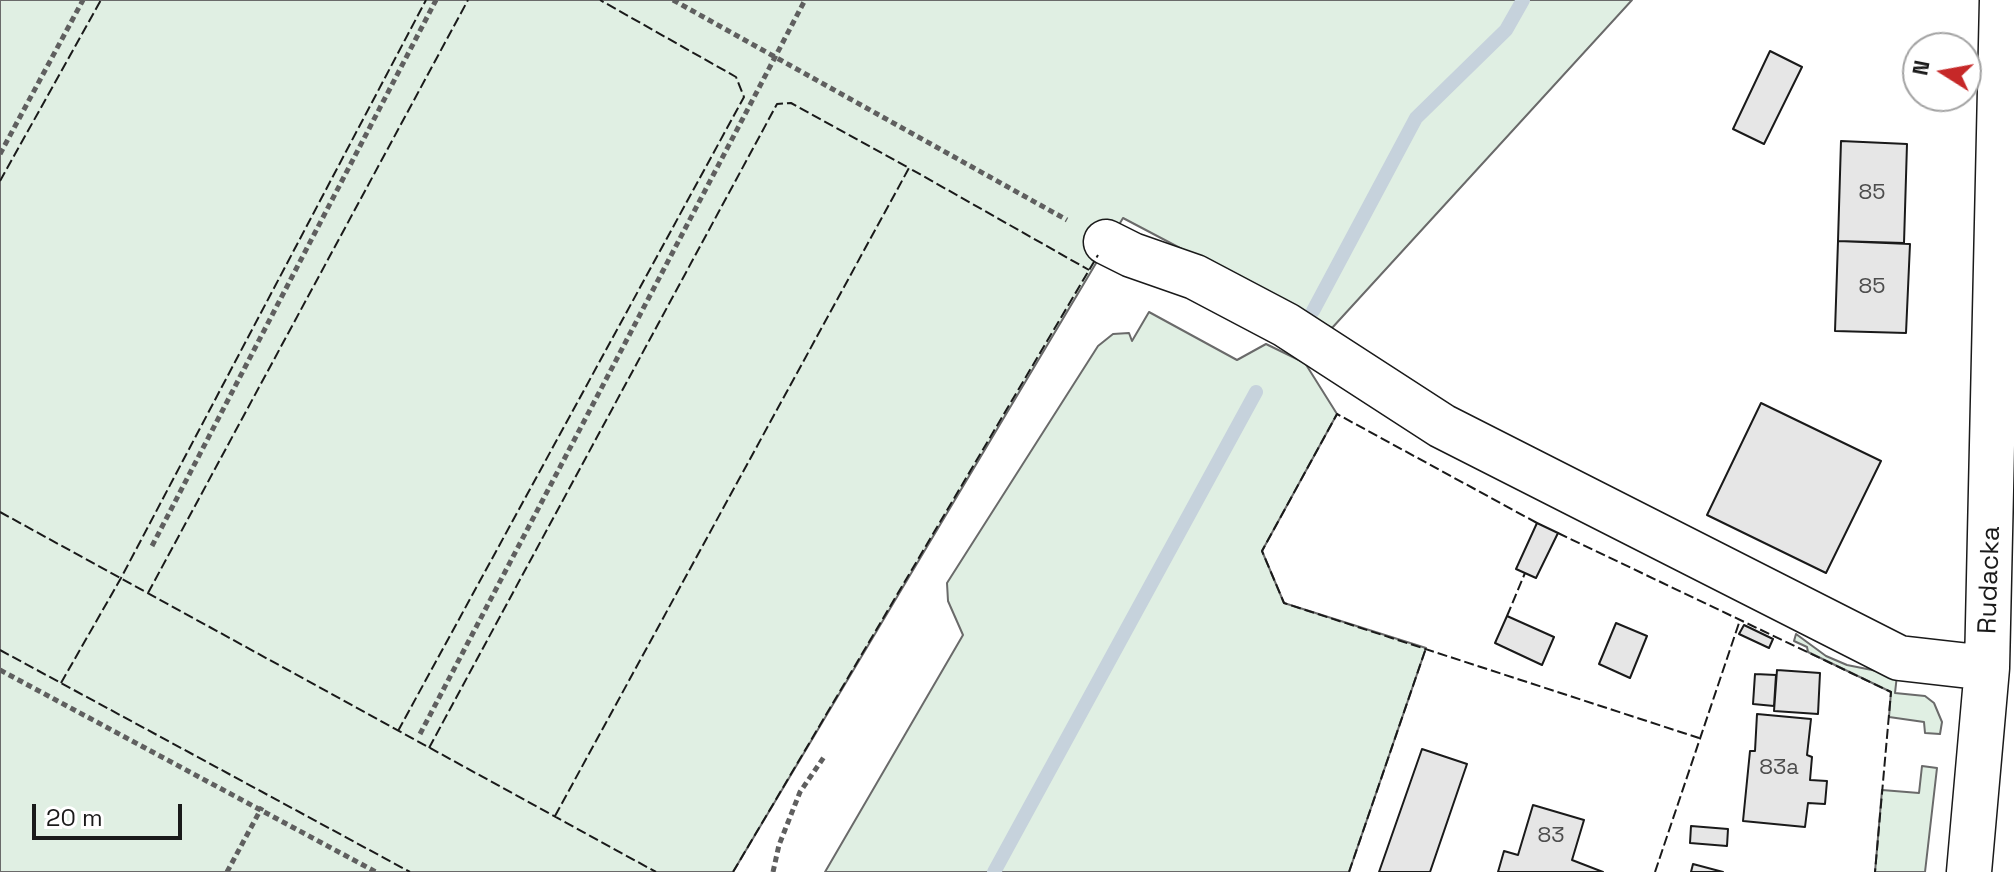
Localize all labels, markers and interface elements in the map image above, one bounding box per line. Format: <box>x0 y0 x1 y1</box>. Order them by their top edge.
north arrow <box>1902 32 1982 112</box>
text: N <box>1905 58 1936 78</box>
house number: 85 <box>1859 180 1885 206</box>
house number: 85 <box>1859 274 1885 300</box>
street label: Rudacka <box>1973 526 2007 634</box>
house number: 83a <box>1759 755 1799 781</box>
scale bar <box>36 788 186 838</box>
text: 20 m <box>46 802 103 833</box>
house number: 83 <box>1538 823 1564 849</box>

